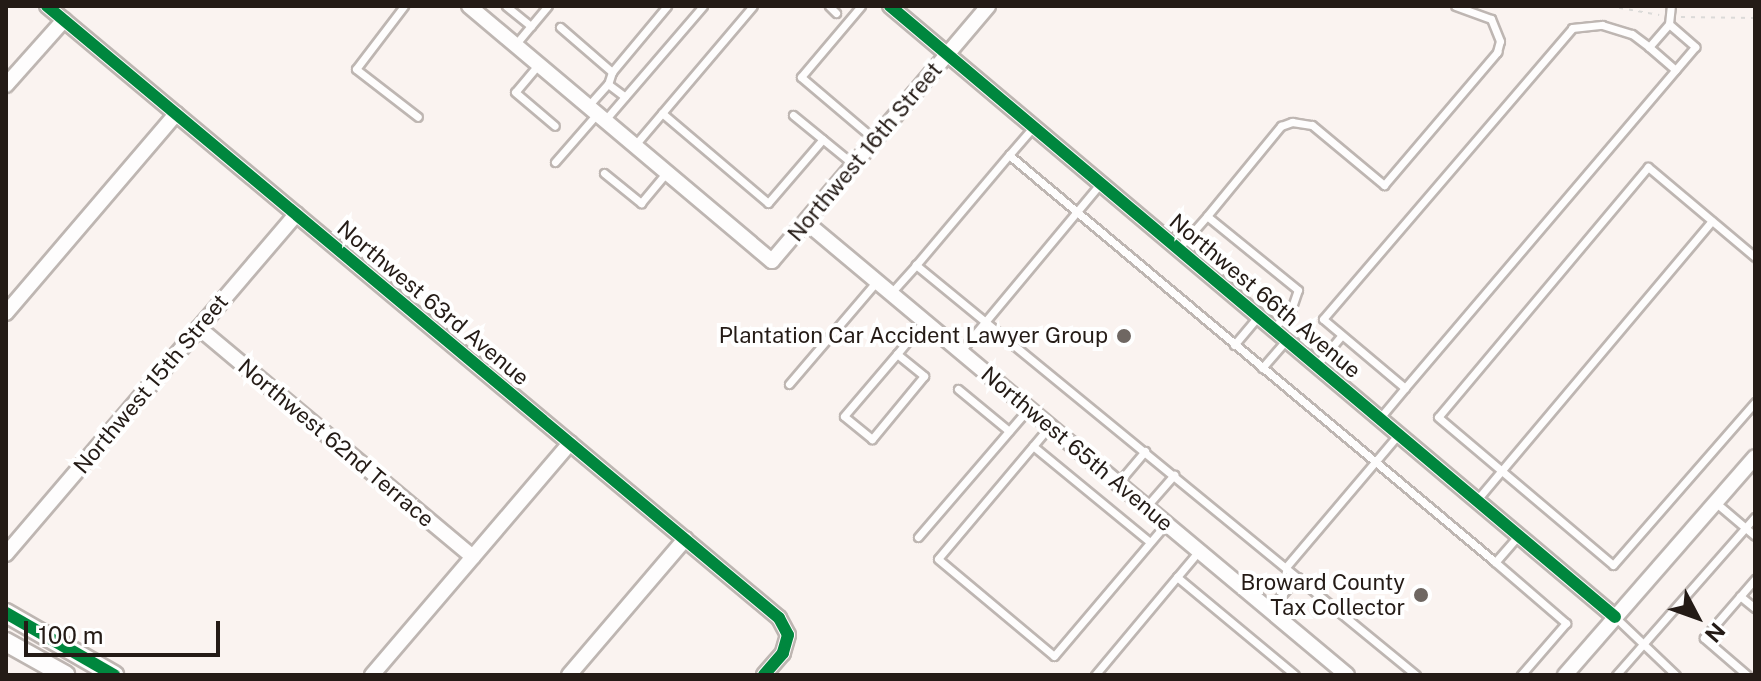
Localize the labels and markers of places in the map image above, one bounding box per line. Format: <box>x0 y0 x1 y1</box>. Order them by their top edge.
place label: Plantation Car Accident Lawyer Group <box>719 323 1108 349</box>
marker: Plantation Car Accident Lawyer Group <box>1115 327 1133 345</box>
place label: Broward County Tax Collector <box>1241 569 1405 620</box>
marker: Broward County Tax Collector <box>1412 586 1430 604</box>

